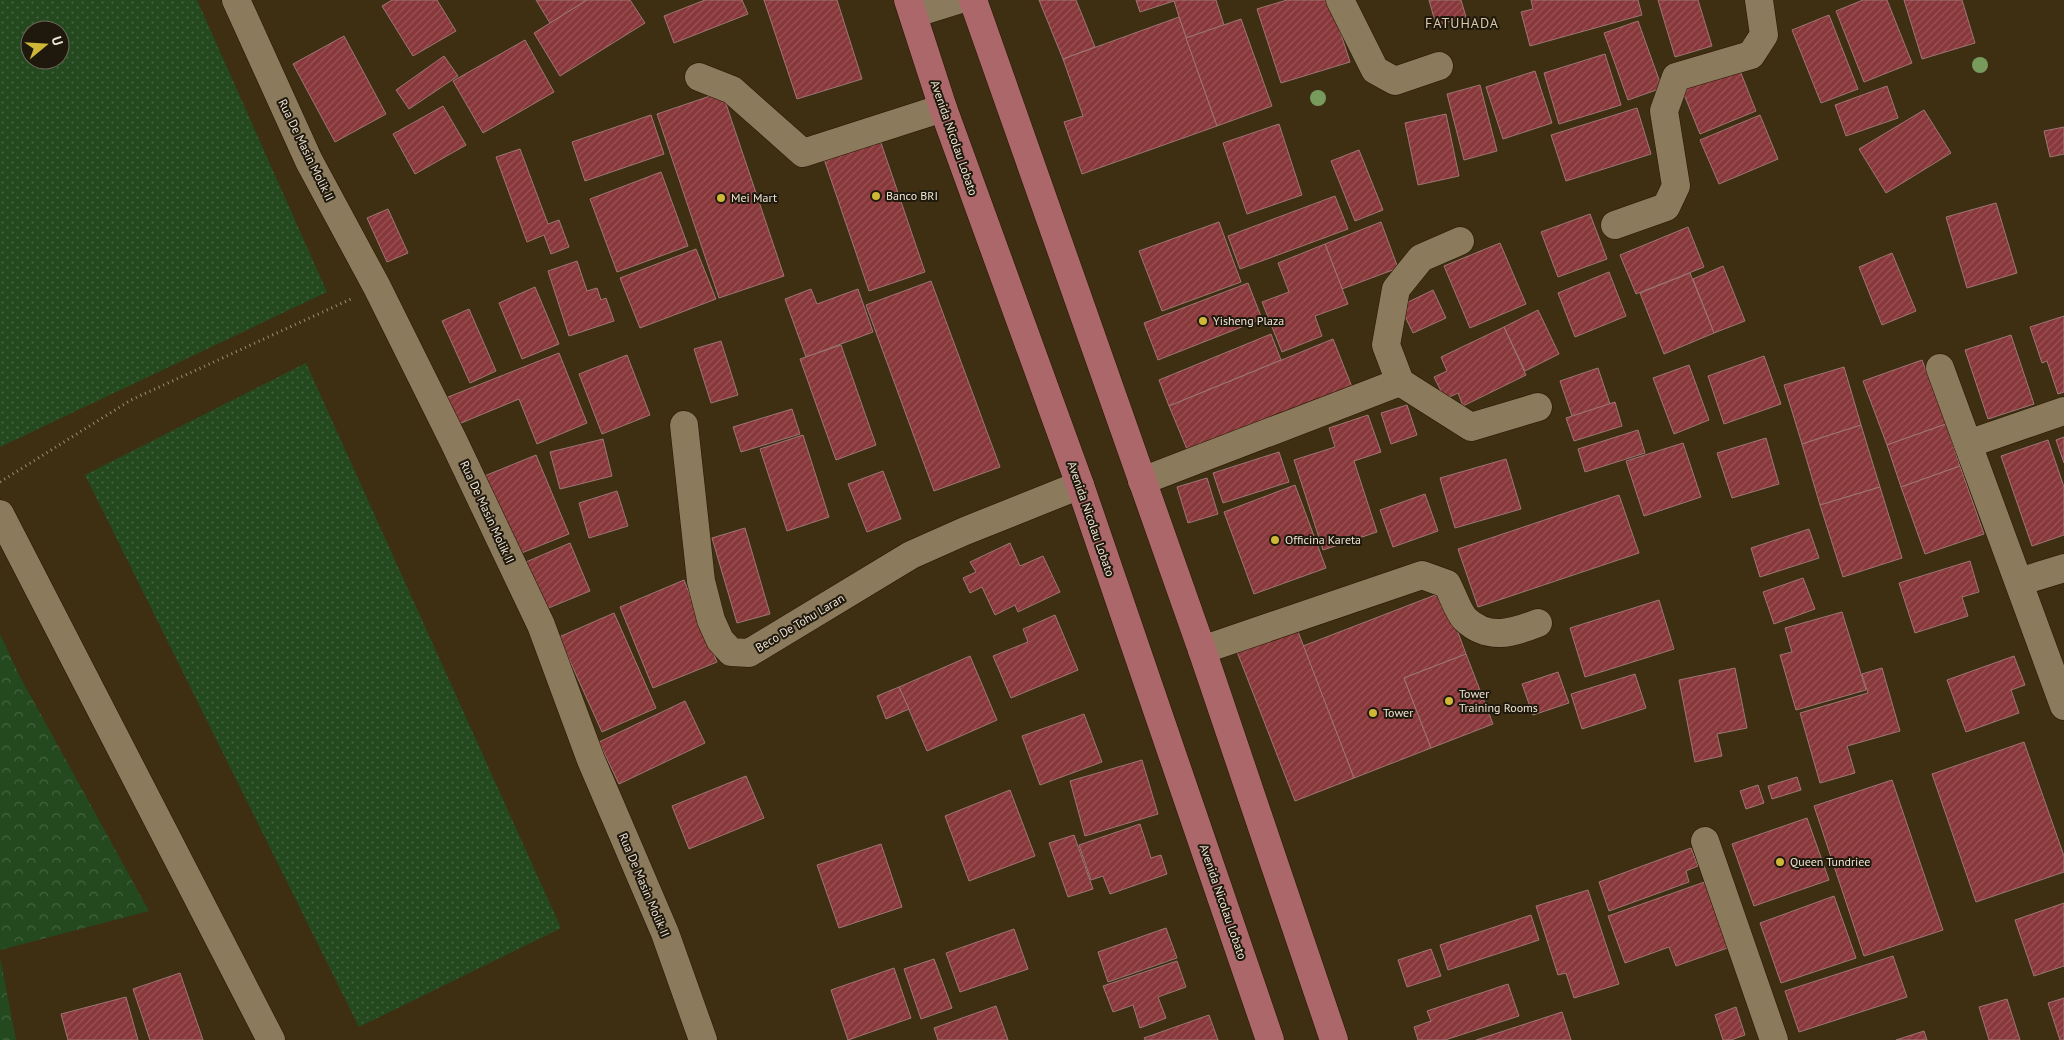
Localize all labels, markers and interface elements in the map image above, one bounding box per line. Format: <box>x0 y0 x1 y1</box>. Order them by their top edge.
district label: FATUHADA <box>1425 14 1499 32</box>
north arrow <box>20 20 70 70</box>
text: U <box>47 34 67 48</box>
street label: Avenida Nicolau Lobato <box>928 78 981 197</box>
street label: Rua De Masin Molik II <box>275 96 338 203</box>
place label: Banco BRI <box>886 188 938 203</box>
place label: Mei Mart <box>731 190 777 205</box>
marker: Banco BRI <box>870 190 882 202</box>
marker: Mei Mart <box>715 192 727 204</box>
place label: Yisheng Plaza <box>1213 313 1284 328</box>
marker: Yisheng Plaza <box>1197 315 1209 327</box>
street label: Rua De Masin Molik II <box>457 458 518 565</box>
street label: Avenida Nicolau Lobato <box>1065 459 1118 578</box>
place label: Officina Kareta <box>1285 532 1361 547</box>
marker: Officina Kareta <box>1269 534 1281 546</box>
street label: Beco De Tohu Laran <box>753 590 847 655</box>
place label: Tower Training Rooms <box>1459 686 1538 715</box>
marker: Tower Training Rooms <box>1443 695 1455 707</box>
place label: Tower <box>1383 705 1413 720</box>
marker: Tower <box>1367 707 1379 719</box>
street label: Rua De Masin Molik II <box>616 831 673 939</box>
street label: Avenida Nicolau Lobato <box>1197 842 1250 961</box>
place label: Queen Tundriee <box>1790 854 1870 869</box>
marker: Queen Tundriee <box>1774 856 1786 868</box>

